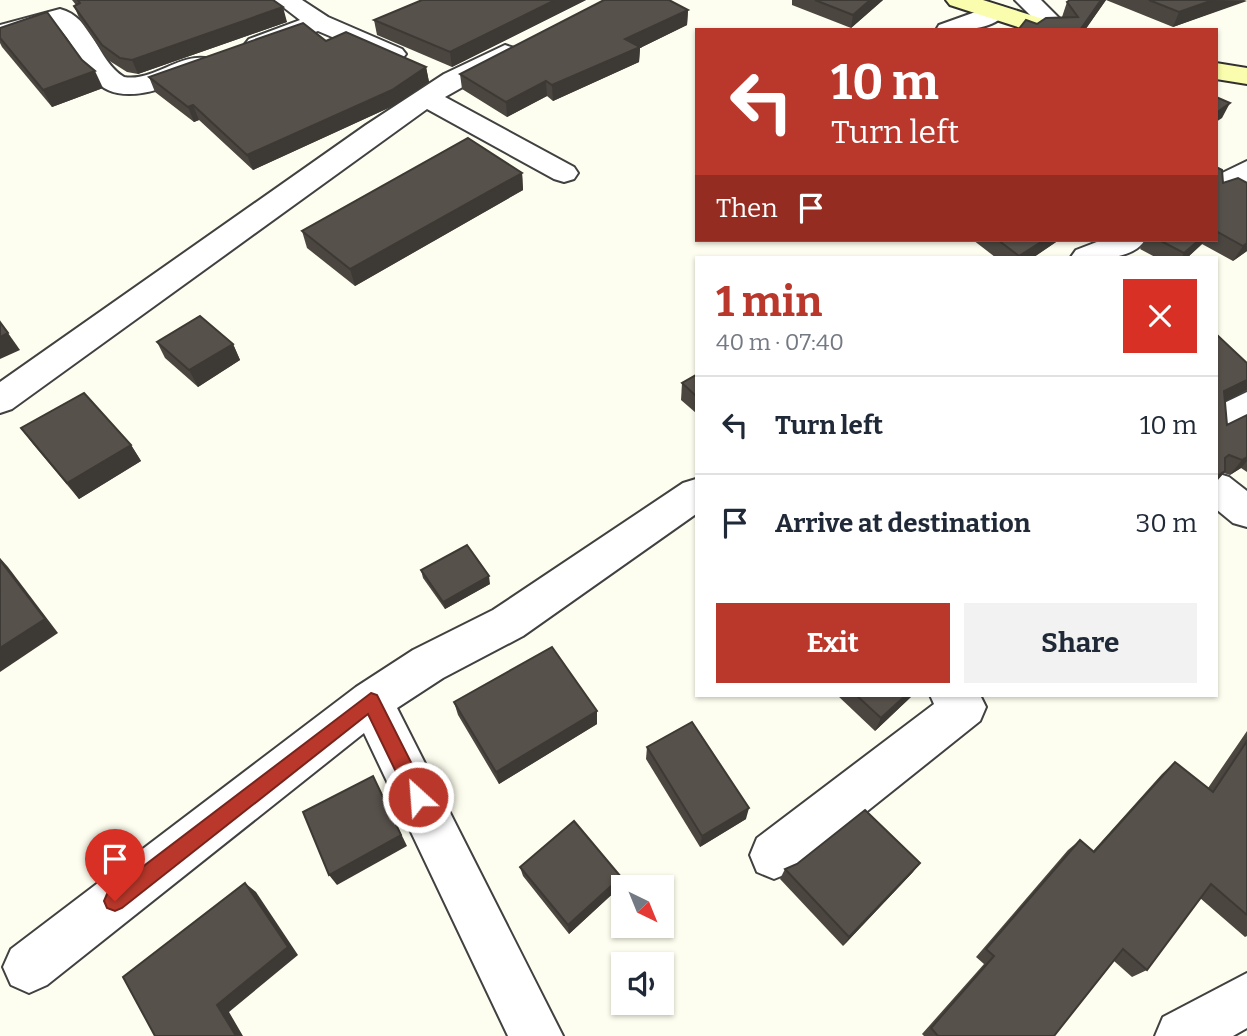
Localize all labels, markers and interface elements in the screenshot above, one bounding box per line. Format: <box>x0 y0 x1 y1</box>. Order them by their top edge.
text: 10 m <box>831 53 939 112</box>
icon: left <box>716 56 807 147</box>
text: Turn left <box>831 113 959 151</box>
icon: arrive <box>792 189 830 227</box>
text: Then <box>716 193 778 224</box>
text: 1 min <box>716 277 822 327</box>
button: close <box>1123 279 1197 353</box>
text: 40 m · 07:40 <box>716 328 844 356</box>
icon: left <box>716 406 754 444</box>
text: Turn left <box>775 410 883 441</box>
text: 10 m <box>1140 410 1197 441</box>
icon: arrive <box>716 504 754 542</box>
text: Arrive at destination <box>775 508 1030 539</box>
text: 30 m <box>1136 508 1197 539</box>
button: Exit <box>716 603 950 683</box>
button: Share <box>964 603 1197 683</box>
position arrow <box>381 760 455 834</box>
pin <box>85 829 145 901</box>
icon: arrive <box>96 840 134 878</box>
north arrow <box>611 875 674 938</box>
map controls <box>611 875 674 1015</box>
button: sound <box>611 952 674 1015</box>

